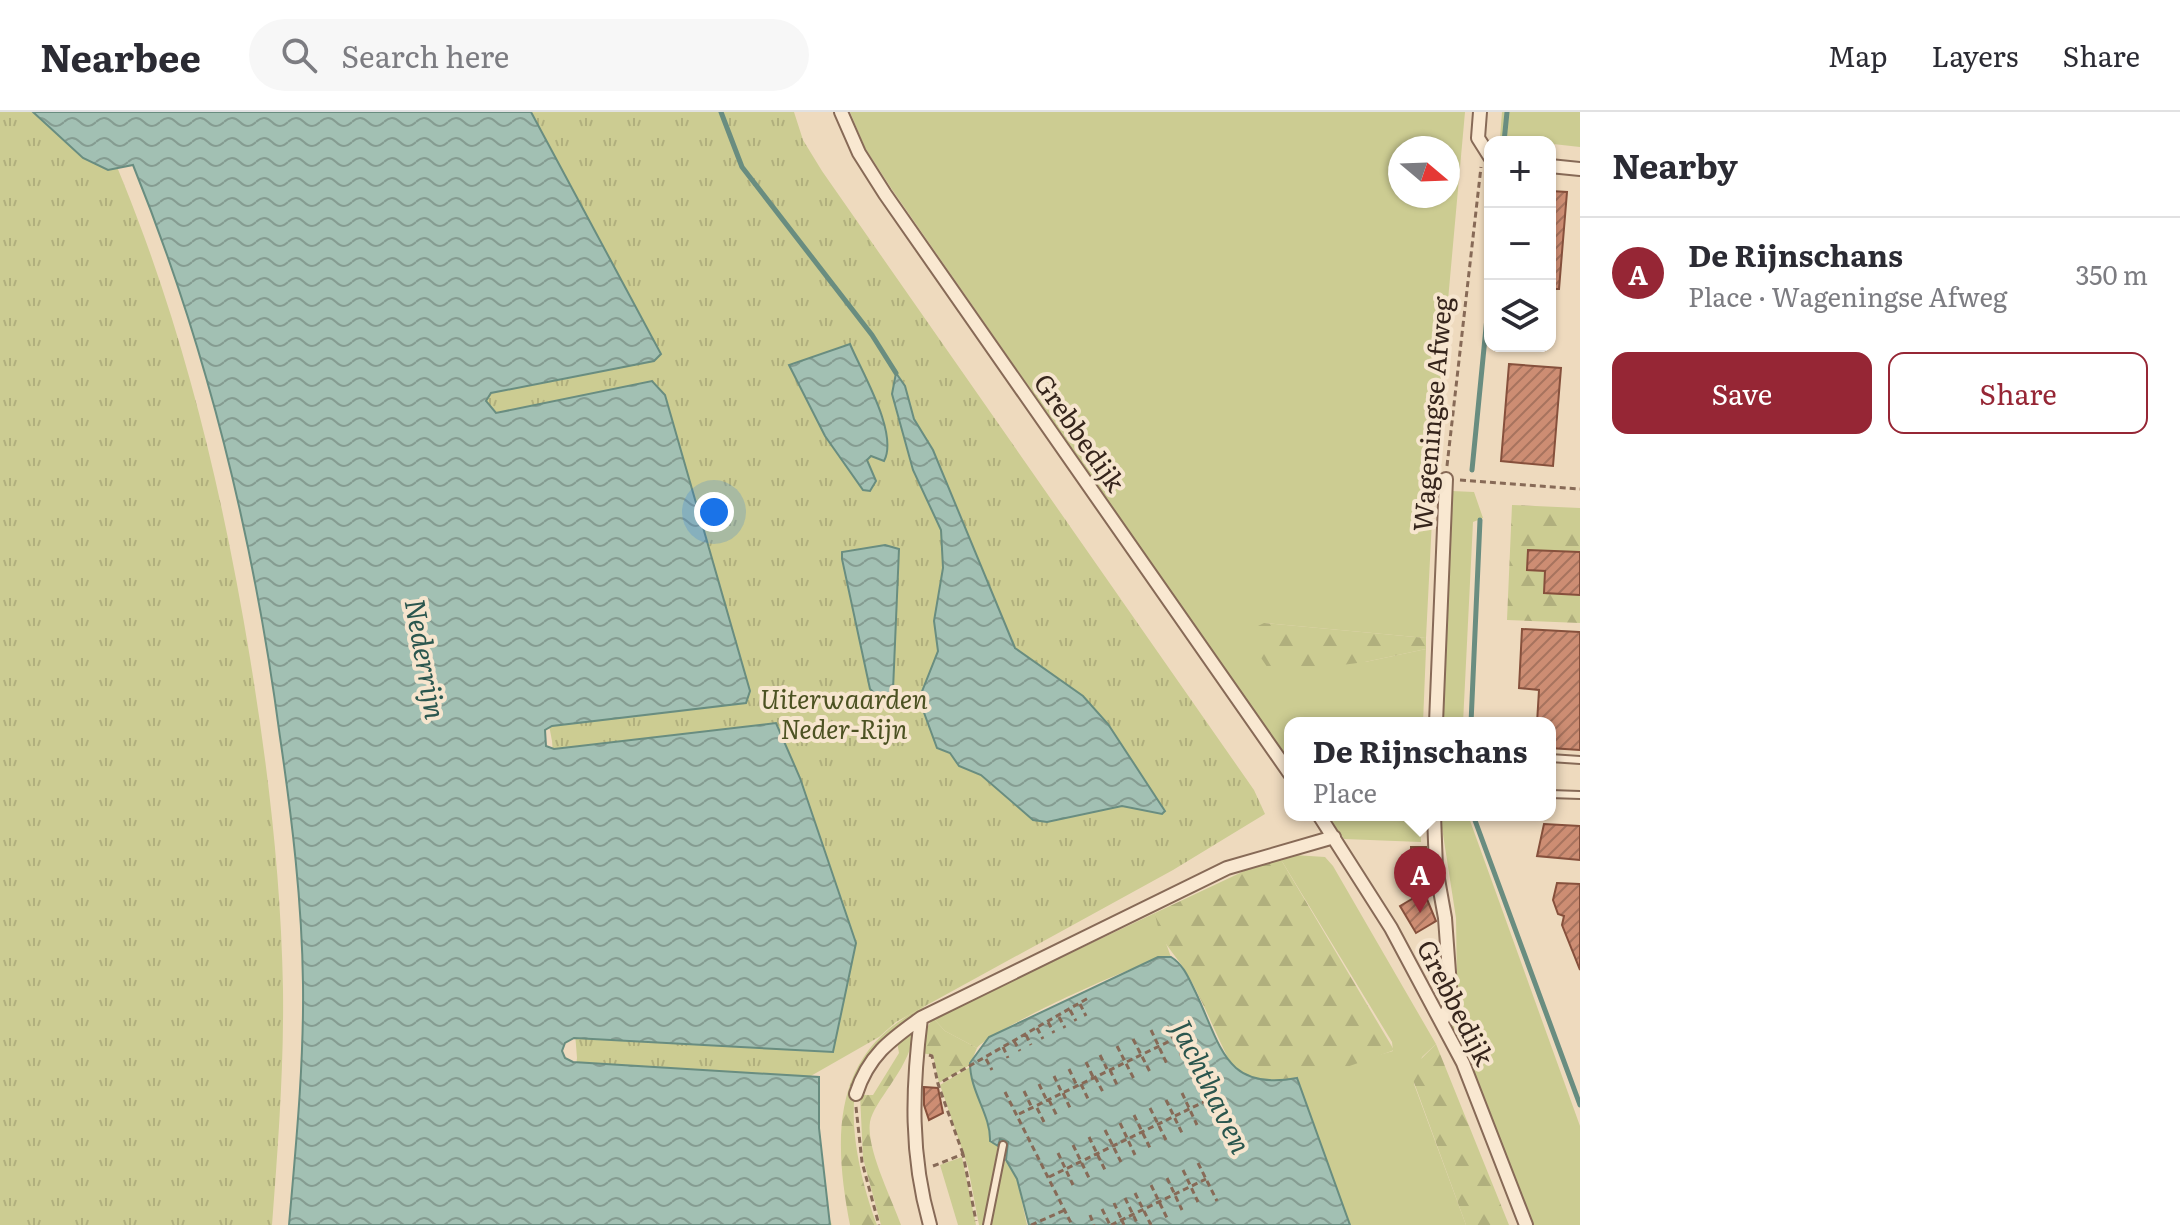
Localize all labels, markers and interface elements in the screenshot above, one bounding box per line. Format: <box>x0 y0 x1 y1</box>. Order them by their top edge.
search box <box>249 19 809 91</box>
text: Nearbee <box>40 27 201 84</box>
icon: search <box>277 33 321 77</box>
text: Search here <box>341 33 509 77</box>
text: Map <box>1828 34 1887 76</box>
text: Layers <box>1931 34 2018 76</box>
text: Share <box>2062 34 2140 76</box>
north arrow <box>1388 136 1460 208</box>
map controls <box>1484 136 1556 352</box>
button: + <box>1484 136 1556 208</box>
text: Nearby <box>1612 139 1738 189</box>
button: − <box>1484 208 1556 280</box>
text: De Rijnschans <box>1688 232 1903 276</box>
text: A <box>1628 254 1648 293</box>
text: 350 m <box>2075 254 2148 293</box>
text: Place · Wageningse Afweg <box>1688 276 2008 315</box>
button: layers <box>1484 280 1556 352</box>
street label: Wageningse Afweg <box>1401 294 1460 533</box>
button: Save <box>1612 352 1872 434</box>
button: Share <box>1888 352 2148 434</box>
street label: Grebbedijk <box>1026 364 1137 500</box>
your location <box>694 492 734 532</box>
water label: Nederrijn <box>396 595 458 722</box>
park label: Uiterwaarden Neder-Rijn <box>760 678 928 747</box>
popup <box>1284 717 1556 821</box>
text: De Rijnschans <box>1313 728 1527 772</box>
text: Place <box>1313 772 1377 811</box>
pin: A <box>1394 847 1446 913</box>
street label: Grebbedijk <box>1409 932 1506 1073</box>
water label: Jachthaven <box>1162 1012 1263 1160</box>

